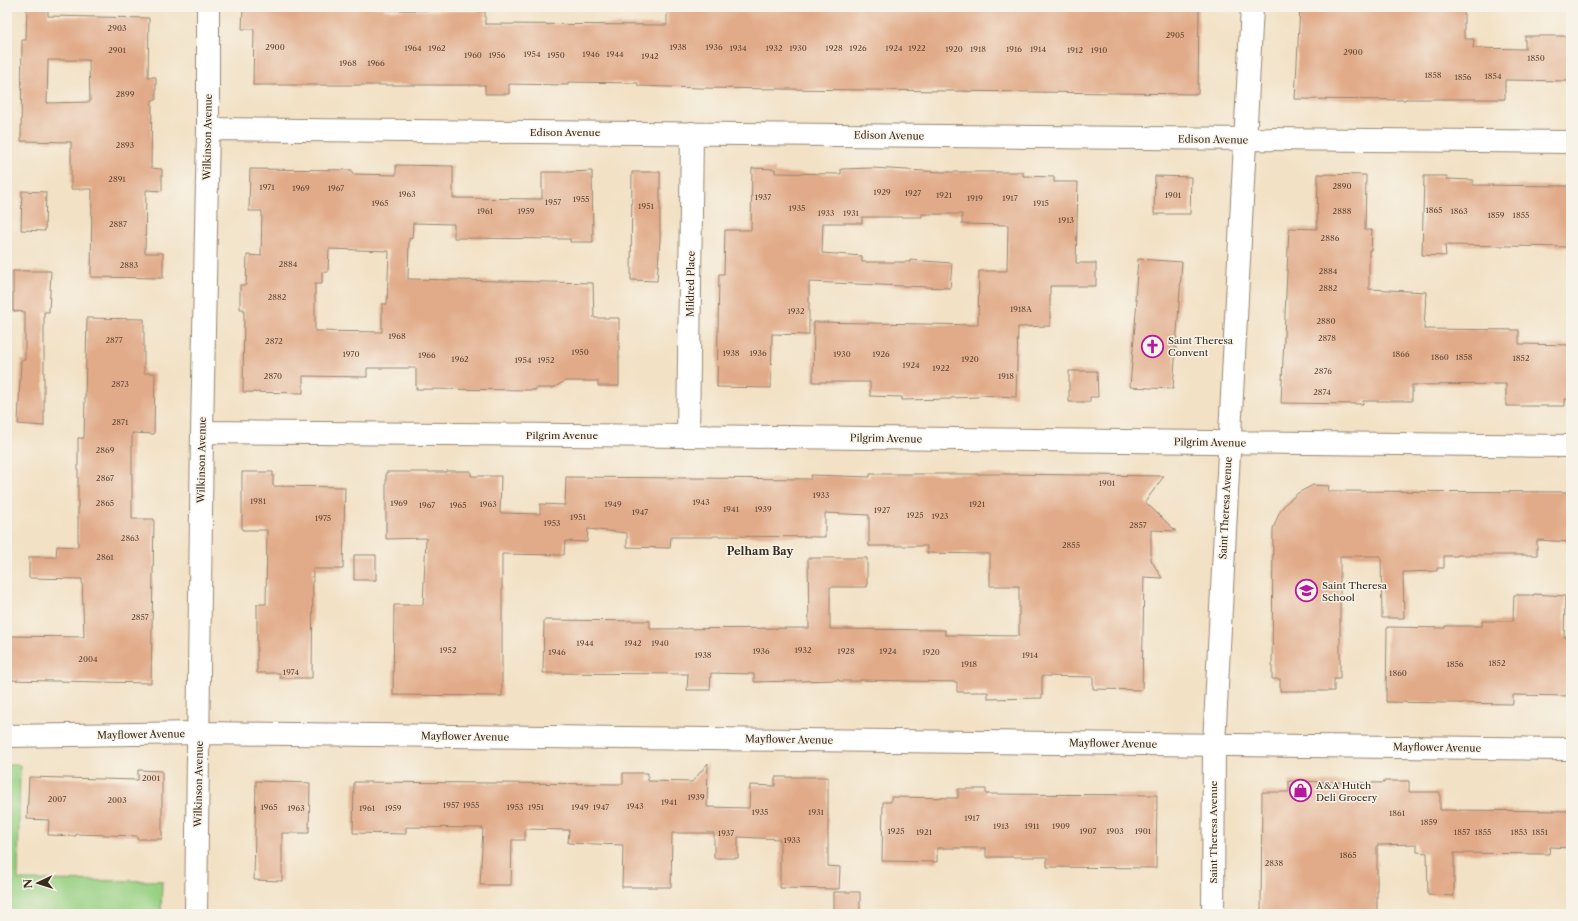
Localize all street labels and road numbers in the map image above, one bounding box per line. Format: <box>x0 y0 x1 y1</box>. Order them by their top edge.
street label: Wilkinson Avenue <box>200 93 215 181</box>
street label: Edison Avenue <box>530 126 601 139</box>
street label: Edison Avenue <box>854 128 925 143</box>
street label: Edison Avenue <box>1178 132 1249 147</box>
street label: Mildred Place <box>683 250 698 317</box>
street label: Wilkinson Avenue <box>194 416 209 504</box>
street label: Pilgrim Avenue <box>526 429 599 442</box>
street label: Pilgrim Avenue <box>850 431 923 446</box>
street label: Pilgrim Avenue <box>1174 435 1247 450</box>
street label: Saint Theresa Avenue <box>1216 456 1235 560</box>
street label: Mayflower Avenue <box>97 727 186 742</box>
street label: Mayflower Avenue <box>421 729 510 744</box>
street label: Mayflower Avenue <box>745 732 834 747</box>
street label: Mayflower Avenue <box>1069 736 1158 751</box>
street label: Wilkinson Avenue <box>191 740 206 828</box>
street label: Mayflower Avenue <box>1393 740 1482 755</box>
street label: Saint Theresa Avenue <box>1207 780 1220 883</box>

